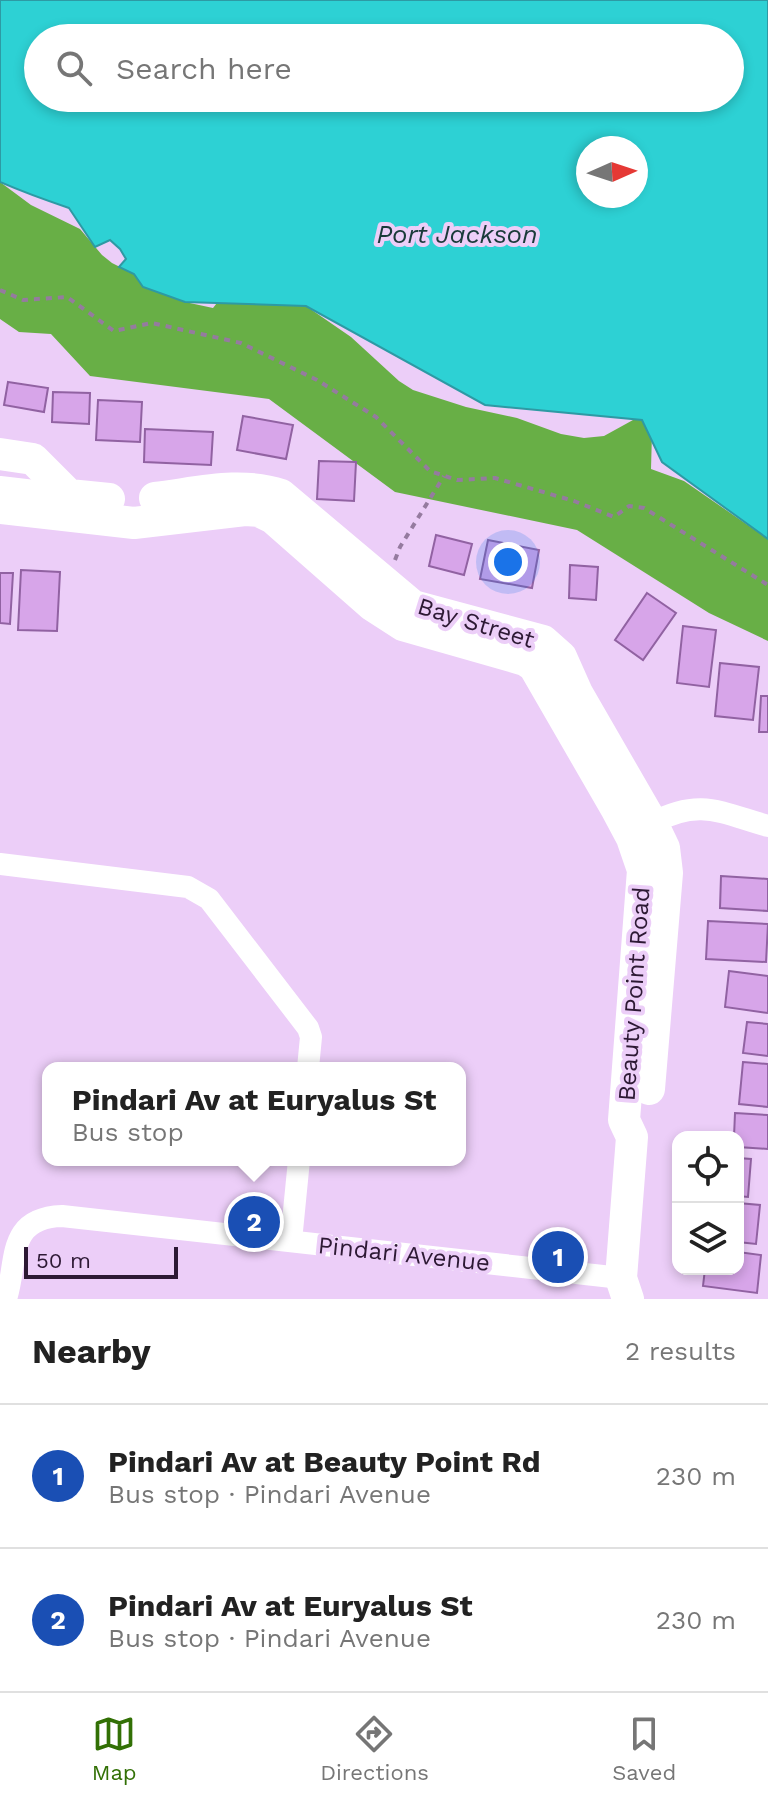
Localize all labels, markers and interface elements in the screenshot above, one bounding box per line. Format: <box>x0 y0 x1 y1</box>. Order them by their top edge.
search box <box>24 24 744 112</box>
icon: search <box>52 46 96 90</box>
text: Search here <box>116 51 292 86</box>
north arrow <box>576 136 648 208</box>
water label: Port Jackson <box>376 219 538 249</box>
your location <box>488 542 528 582</box>
street label: Bay Street <box>414 592 538 654</box>
street label: Beauty Point Road <box>613 886 655 1102</box>
popup <box>42 1062 466 1166</box>
text: Pindari Av at Euryalus St <box>72 1082 436 1117</box>
text: Bus stop <box>72 1117 184 1147</box>
map controls <box>672 1131 744 1275</box>
button: locate <box>672 1131 744 1203</box>
pin: 2 <box>228 1192 280 1252</box>
button: layers <box>672 1203 744 1275</box>
pin: 1 <box>532 1227 584 1287</box>
street label: Pindari Avenue <box>317 1231 491 1277</box>
scale bar <box>24 1243 178 1279</box>
text: 50 m <box>36 1248 91 1273</box>
text: Nearby <box>32 1331 151 1371</box>
text: 2 results <box>625 1336 736 1366</box>
text: Pindari Av at Beauty Point Rd <box>108 1444 541 1479</box>
text: 1 <box>52 1461 64 1491</box>
text: 230 m <box>656 1461 736 1491</box>
text: Bus stop · Pindari Avenue <box>108 1479 431 1509</box>
text: Pindari Av at Euryalus St <box>108 1588 473 1623</box>
text: 2 <box>50 1605 66 1635</box>
text: 230 m <box>656 1605 736 1635</box>
text: Bus stop · Pindari Avenue <box>108 1623 431 1653</box>
tab: Map <box>92 1712 137 1785</box>
tab: Directions <box>320 1712 429 1785</box>
tab: Saved <box>612 1712 676 1785</box>

